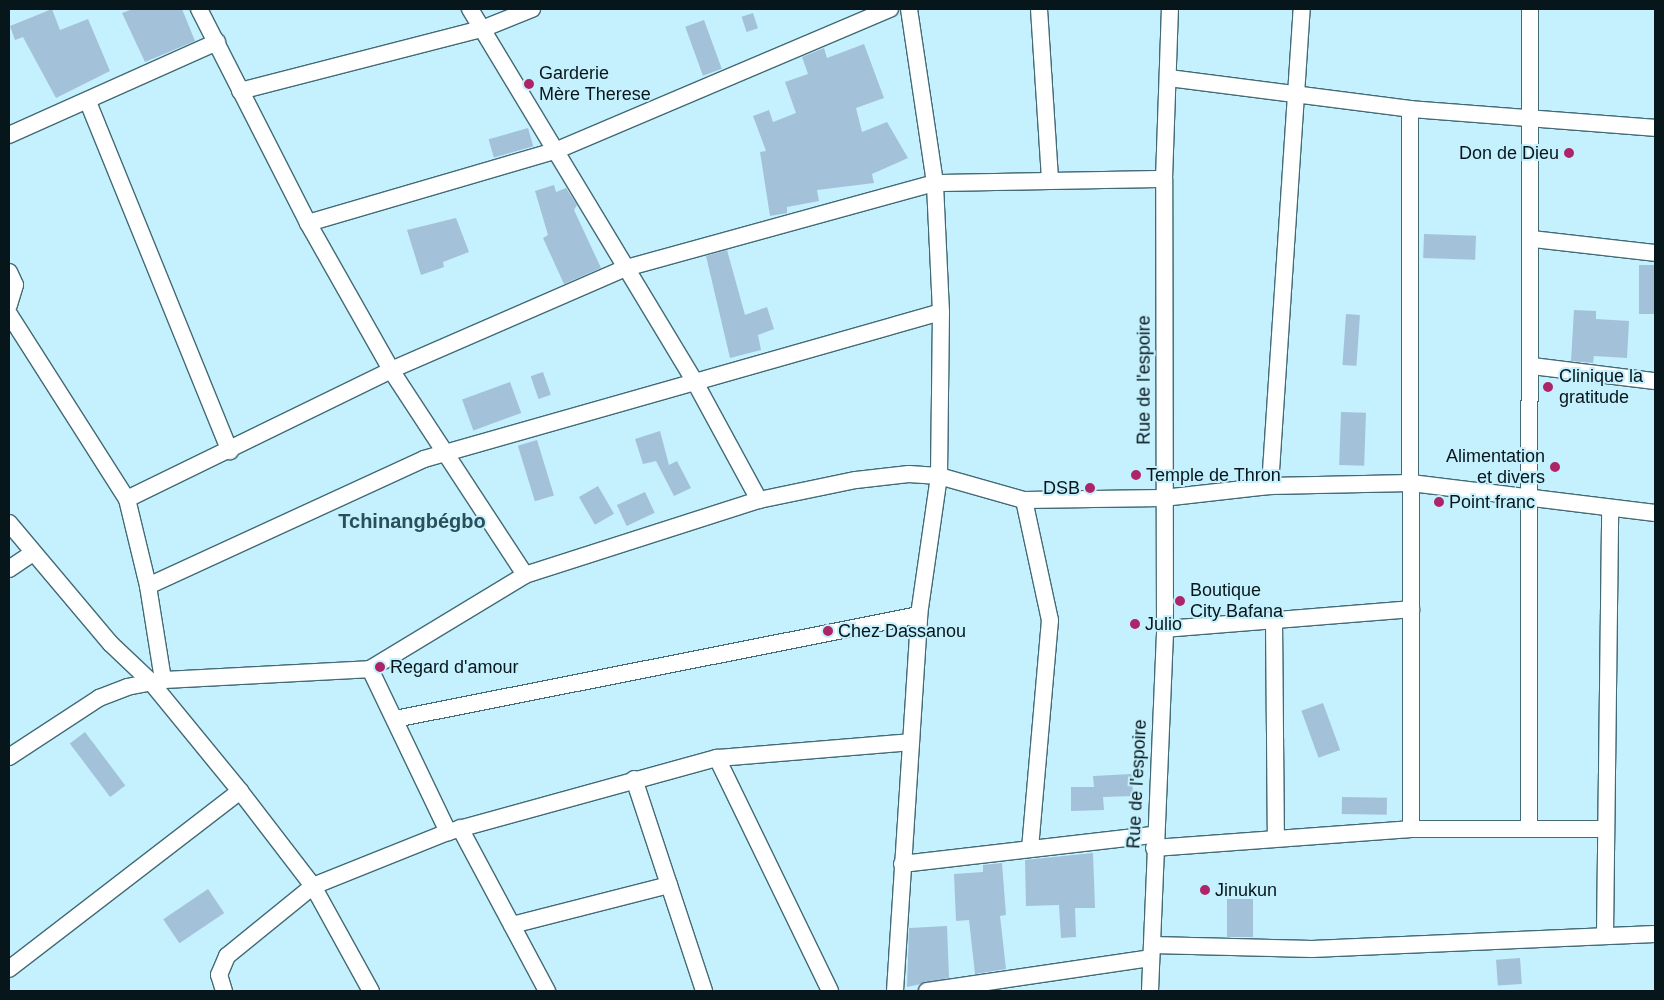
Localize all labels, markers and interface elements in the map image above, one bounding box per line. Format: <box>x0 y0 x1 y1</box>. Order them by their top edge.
place label: Garderie Mère Therese <box>539 63 651 106</box>
marker: Garderie Mère Therese <box>523 78 535 90</box>
place label: Don de Dieu <box>1459 142 1559 164</box>
marker: Don de Dieu <box>1563 147 1575 159</box>
street label: Rue de l'espoire <box>1133 315 1155 445</box>
place label: Clinique la gratitude <box>1559 366 1643 408</box>
marker: Clinique la gratitude <box>1541 380 1555 394</box>
place label: Alimentation et divers <box>1446 446 1545 488</box>
marker: Alimentation et divers <box>1549 461 1561 473</box>
place label: Temple de Thron <box>1146 464 1281 486</box>
marker: Temple de Thron <box>1130 469 1142 481</box>
place label: DSB <box>1043 477 1080 499</box>
marker: DSB <box>1084 482 1096 494</box>
place label: Point franc <box>1449 491 1535 513</box>
marker: Point franc <box>1433 496 1445 508</box>
district label: Tchinangbégbo <box>338 509 486 533</box>
place label: Boutique City Bafana <box>1190 580 1283 622</box>
marker: Boutique City Bafana <box>1174 595 1186 607</box>
place label: Julio <box>1145 613 1182 635</box>
marker: Julio <box>1129 618 1141 630</box>
place label: Chez Dassanou <box>838 620 966 642</box>
marker: Chez Dassanou <box>822 625 834 637</box>
place label: Regard d'amour <box>390 656 519 678</box>
marker: Regard d'amour <box>374 661 386 673</box>
street label: Rue de l'espoire <box>1123 719 1151 849</box>
place label: Jinukun <box>1215 879 1277 901</box>
marker: Jinukun <box>1199 884 1211 896</box>

